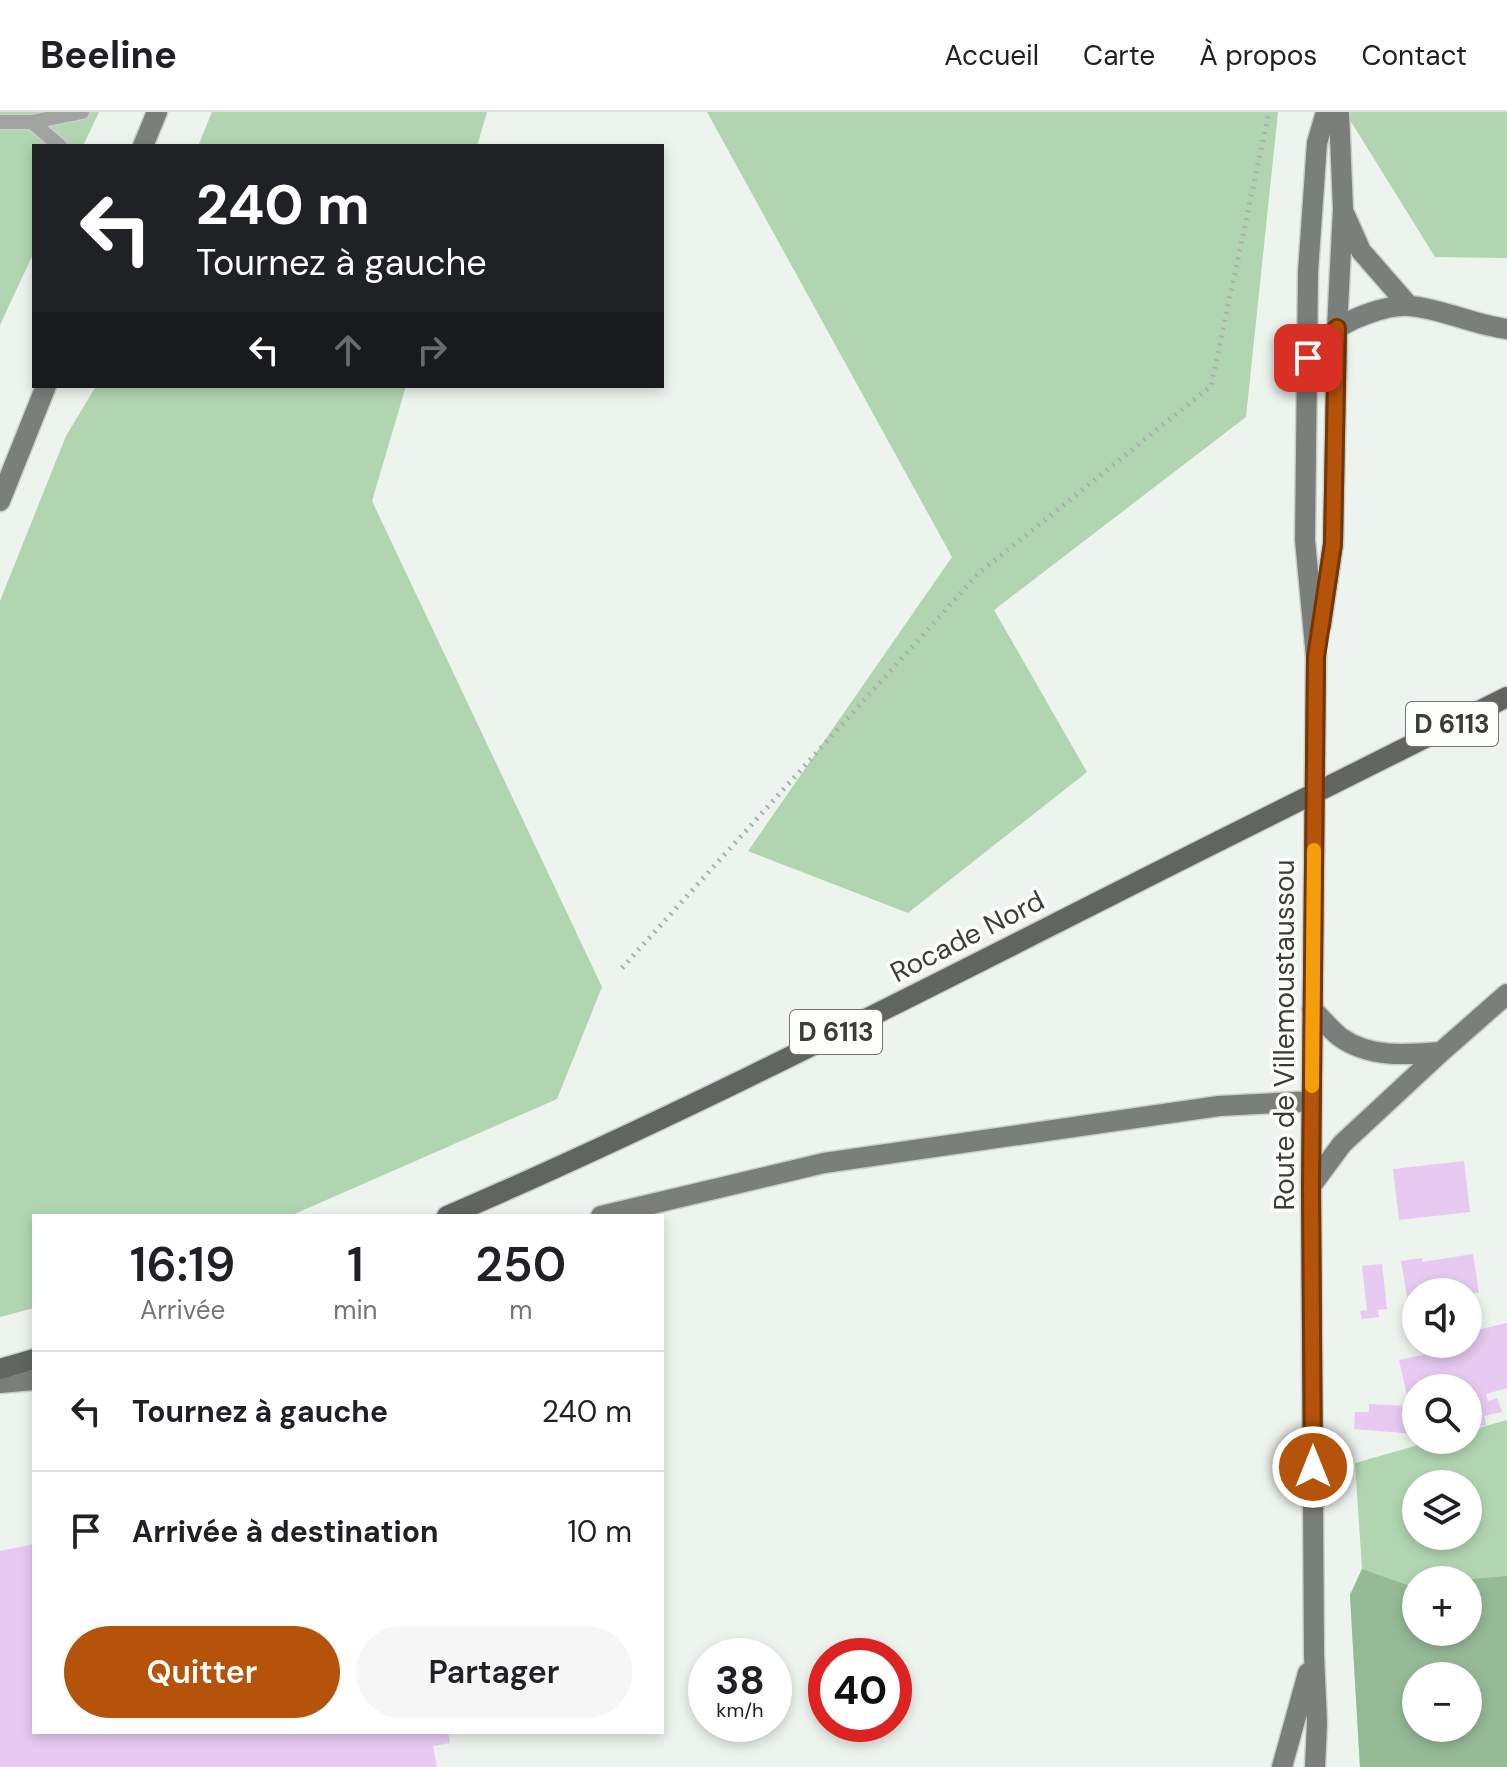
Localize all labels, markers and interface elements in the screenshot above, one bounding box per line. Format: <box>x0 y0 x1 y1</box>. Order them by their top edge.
text: Beeline <box>40 30 177 80</box>
text: Accueil <box>944 37 1039 74</box>
text: Carte <box>1083 37 1155 74</box>
text: À propos <box>1199 37 1317 74</box>
text: Contact <box>1361 37 1467 74</box>
text: 240 m <box>196 168 370 241</box>
icon: left <box>64 176 168 280</box>
text: Tournez à gauche <box>196 239 487 286</box>
pin <box>1274 324 1342 392</box>
icon: left <box>242 328 286 372</box>
icon: ahead <box>326 328 370 372</box>
icon: right <box>410 328 454 372</box>
icon: arrive <box>1286 336 1330 380</box>
road number: D 6113 <box>1406 702 1498 746</box>
street label: Route de Villemoustaussou <box>1266 859 1303 1211</box>
street label: Rocade Nord <box>884 882 1050 991</box>
road number: D 6113 <box>790 1010 882 1054</box>
text: 16:19 <box>130 1233 235 1296</box>
text: 1 <box>347 1233 364 1296</box>
text: 250 <box>475 1233 566 1296</box>
map controls <box>1402 1278 1482 1742</box>
button: sound <box>1402 1278 1482 1358</box>
text: Arrivée <box>140 1293 225 1327</box>
text: min <box>333 1293 378 1327</box>
text: m <box>509 1293 532 1327</box>
button: search <box>1402 1374 1482 1454</box>
icon: left <box>64 1389 108 1433</box>
text: Tournez à gauche <box>132 1392 388 1431</box>
text: 240 m <box>542 1392 632 1431</box>
position arrow <box>1271 1425 1355 1509</box>
button: layers <box>1402 1470 1482 1550</box>
icon: arrive <box>64 1509 108 1553</box>
text: Arrivée à destination <box>132 1512 438 1551</box>
text: 10 m <box>567 1512 632 1551</box>
button: + <box>1402 1566 1482 1646</box>
button: Quitter <box>64 1626 340 1718</box>
button: Partager <box>356 1626 632 1718</box>
speed limit sign: 40 <box>808 1638 912 1742</box>
text: 38 <box>715 1654 765 1706</box>
button: − <box>1402 1662 1482 1742</box>
text: km/h <box>716 1697 764 1723</box>

